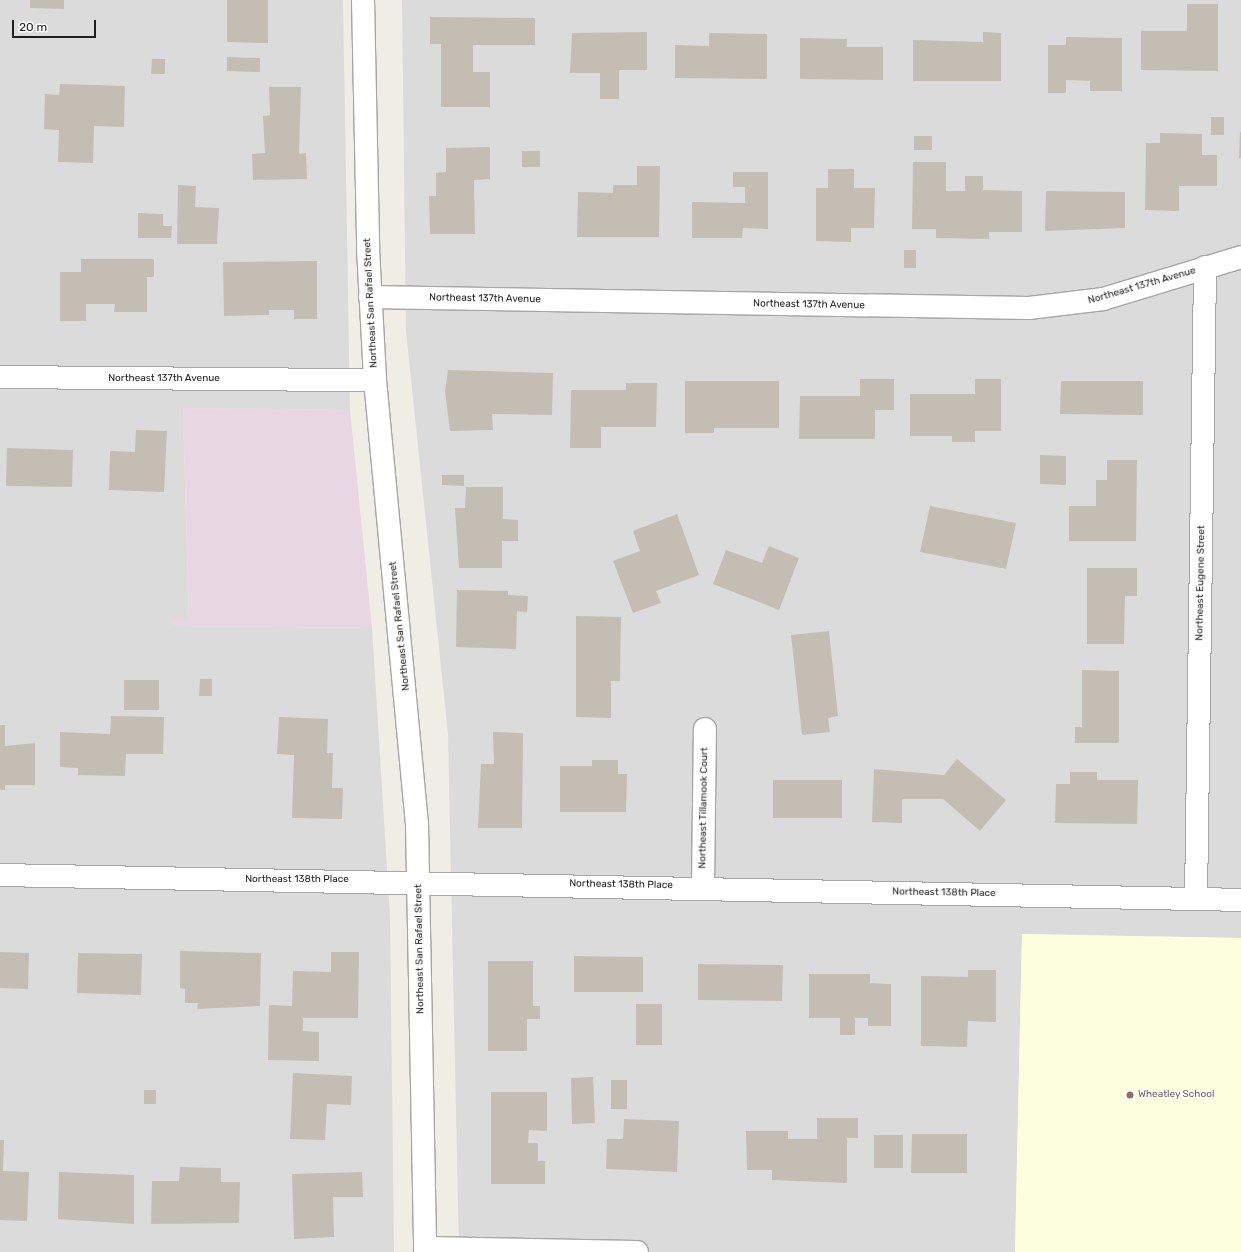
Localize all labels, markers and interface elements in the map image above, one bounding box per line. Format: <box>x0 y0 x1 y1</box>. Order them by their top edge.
scale bar <box>14 12 98 38</box>
text: 20 m <box>19 20 47 34</box>
street label: Northeast San Rafael Street <box>362 238 380 368</box>
street label: Northeast 137th Avenue <box>1087 265 1197 307</box>
street label: Northeast 137th Avenue <box>429 292 541 306</box>
street label: Northeast 137th Avenue <box>753 298 865 312</box>
street label: Northeast 137th Avenue <box>108 373 220 385</box>
street label: Northeast Eugene Street <box>1194 525 1208 641</box>
street label: Northeast San Rafael Street <box>387 561 413 691</box>
street label: Northeast Tillamook Court <box>697 747 711 869</box>
street label: Northeast 138th Place <box>245 874 349 886</box>
street label: Northeast 138th Place <box>569 878 673 892</box>
street label: Northeast San Rafael Street <box>413 884 427 1014</box>
street label: Northeast 138th Place <box>892 886 996 900</box>
place label: Wheatley School <box>1138 1089 1215 1101</box>
marker: Wheatley School <box>1125 1090 1135 1100</box>

